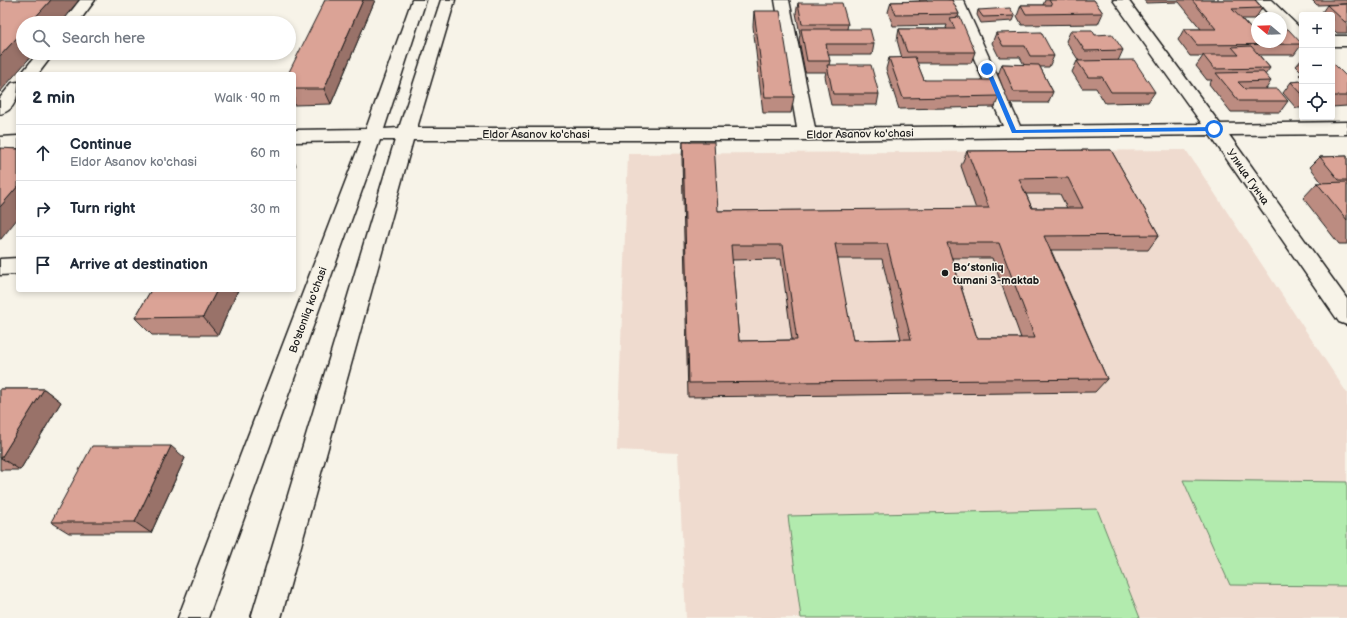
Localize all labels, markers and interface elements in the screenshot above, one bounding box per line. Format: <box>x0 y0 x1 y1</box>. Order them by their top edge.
north arrow <box>1251 12 1287 48</box>
map controls <box>1299 12 1335 120</box>
button: + <box>1299 12 1335 48</box>
search box <box>16 16 296 60</box>
icon: search <box>30 27 52 49</box>
text: Search here <box>62 29 145 48</box>
button: − <box>1299 48 1335 84</box>
route end <box>978 60 996 78</box>
button: locate <box>1299 84 1335 120</box>
text: 2 min <box>32 88 75 108</box>
text: Walk · 90 m <box>214 90 280 106</box>
route start <box>1205 120 1223 138</box>
street label: Eldor Asanov ko'chasi <box>806 127 914 141</box>
street label: Eldor Asanov ko'chasi <box>482 128 590 141</box>
text: Continue <box>70 135 132 154</box>
icon: ahead <box>32 142 54 164</box>
text: 60 m <box>250 145 280 161</box>
street label: Улица Гунча <box>1224 147 1272 208</box>
text: Eldor Asanov ko'chasi <box>70 154 197 170</box>
icon: right <box>32 198 54 220</box>
text: Turn right <box>70 199 135 218</box>
text: 30 m <box>250 201 280 217</box>
icon: arrive <box>32 254 54 276</box>
text: Arrive at destination <box>70 255 208 274</box>
place label: Bo’stonliq tumani 3-maktab <box>952 261 1040 287</box>
street label: Bo'stonliq ko'chasi <box>286 265 330 355</box>
marker: Bo’stonliq tumani 3-maktab <box>940 268 950 278</box>

